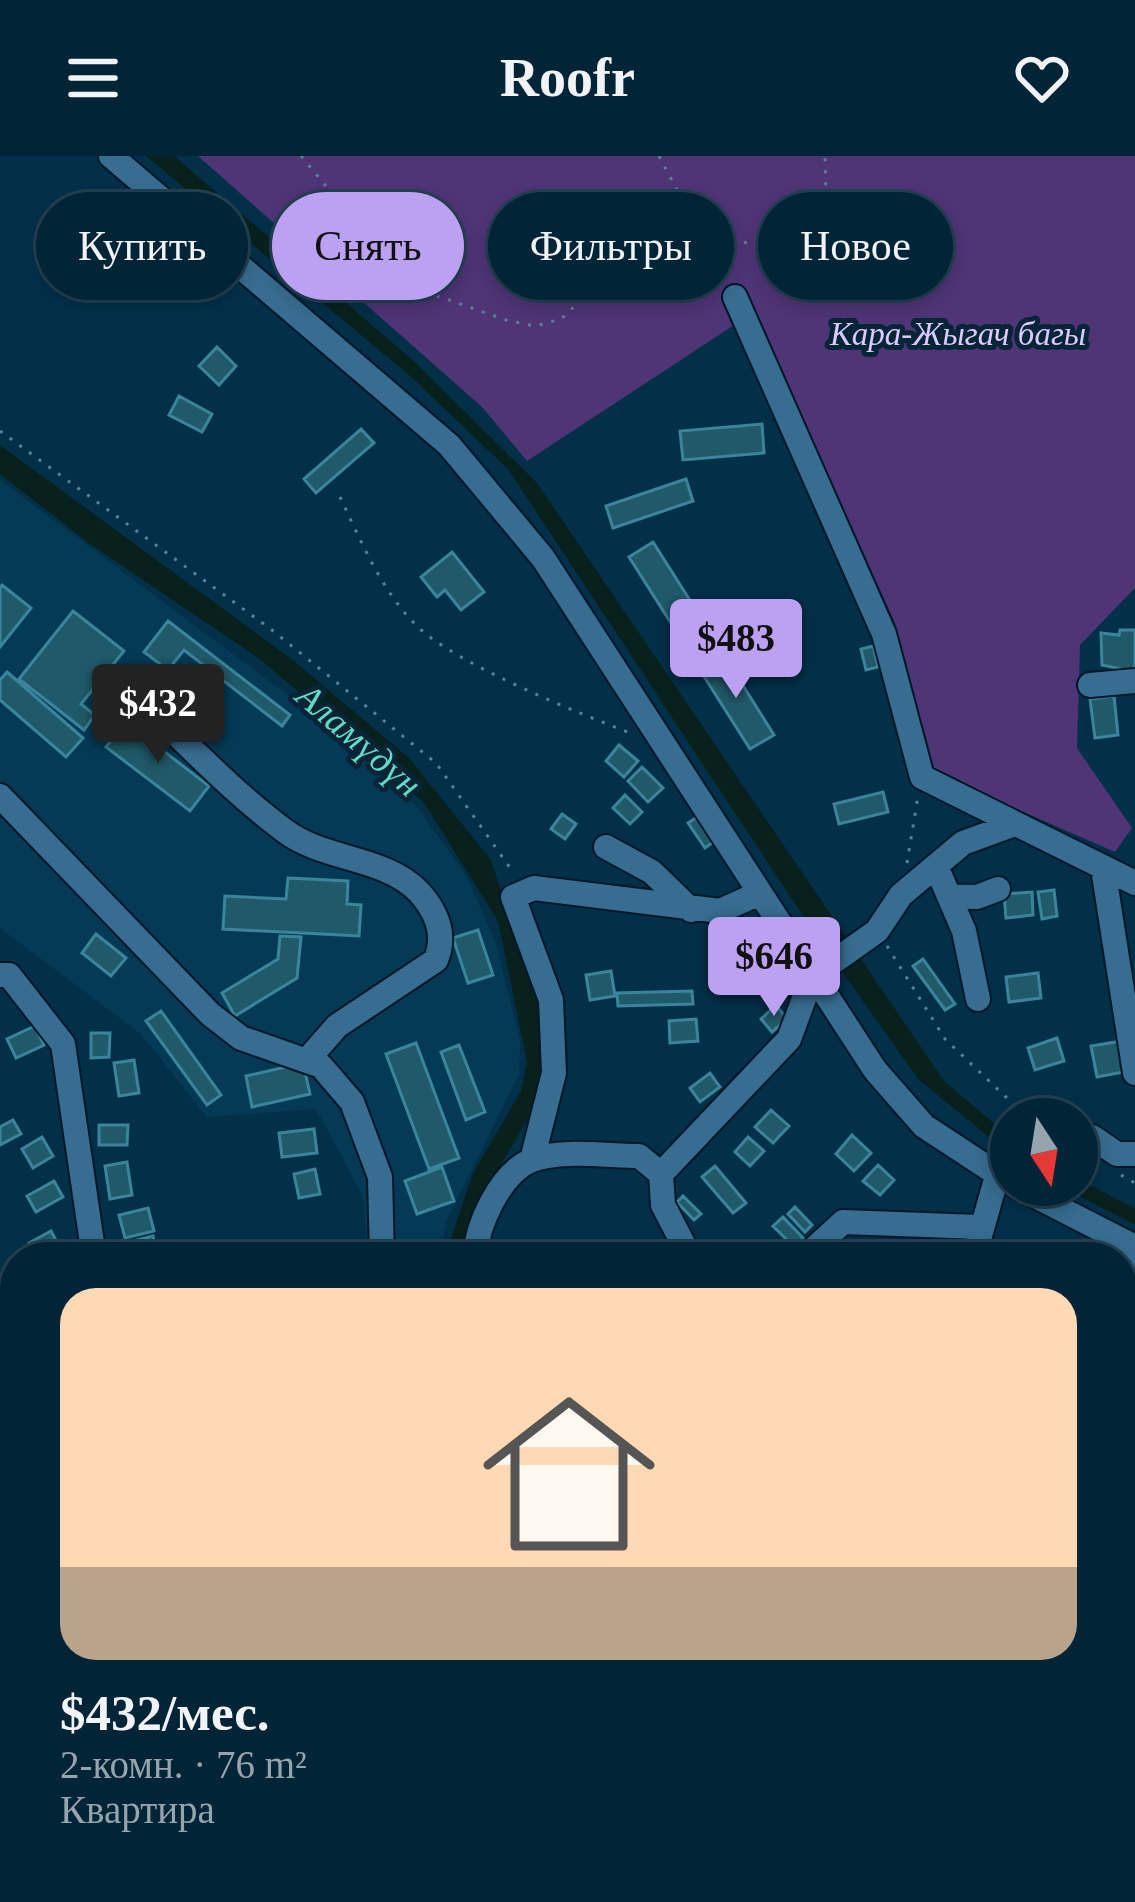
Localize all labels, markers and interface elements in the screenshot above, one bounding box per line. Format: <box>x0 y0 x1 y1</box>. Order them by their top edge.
icon: menu <box>60 45 126 111</box>
icon: heart <box>1009 45 1075 111</box>
text: Roofr <box>500 48 635 108</box>
chip: Купить <box>36 192 248 300</box>
chip: Снять <box>272 192 464 300</box>
chip: Фильтры <box>488 192 734 300</box>
chip: Новое <box>758 192 953 300</box>
park label: Кара-Жыгач багы <box>829 316 1086 352</box>
pin: $483 <box>665 599 807 701</box>
text: $483 <box>697 616 775 659</box>
pin: $432 <box>87 664 229 766</box>
water label: Аламүдүн <box>287 674 429 805</box>
text: $432 <box>119 681 197 724</box>
pin: $646 <box>703 917 845 1019</box>
text: $646 <box>735 934 813 977</box>
north arrow <box>990 1098 1098 1206</box>
map controls <box>990 1098 1098 1206</box>
icon: home <box>461 1366 677 1582</box>
text: $432/мес. <box>60 1685 270 1741</box>
text: 2-комн. · 76 m² <box>60 1743 307 1786</box>
text: Квартира <box>60 1788 215 1831</box>

